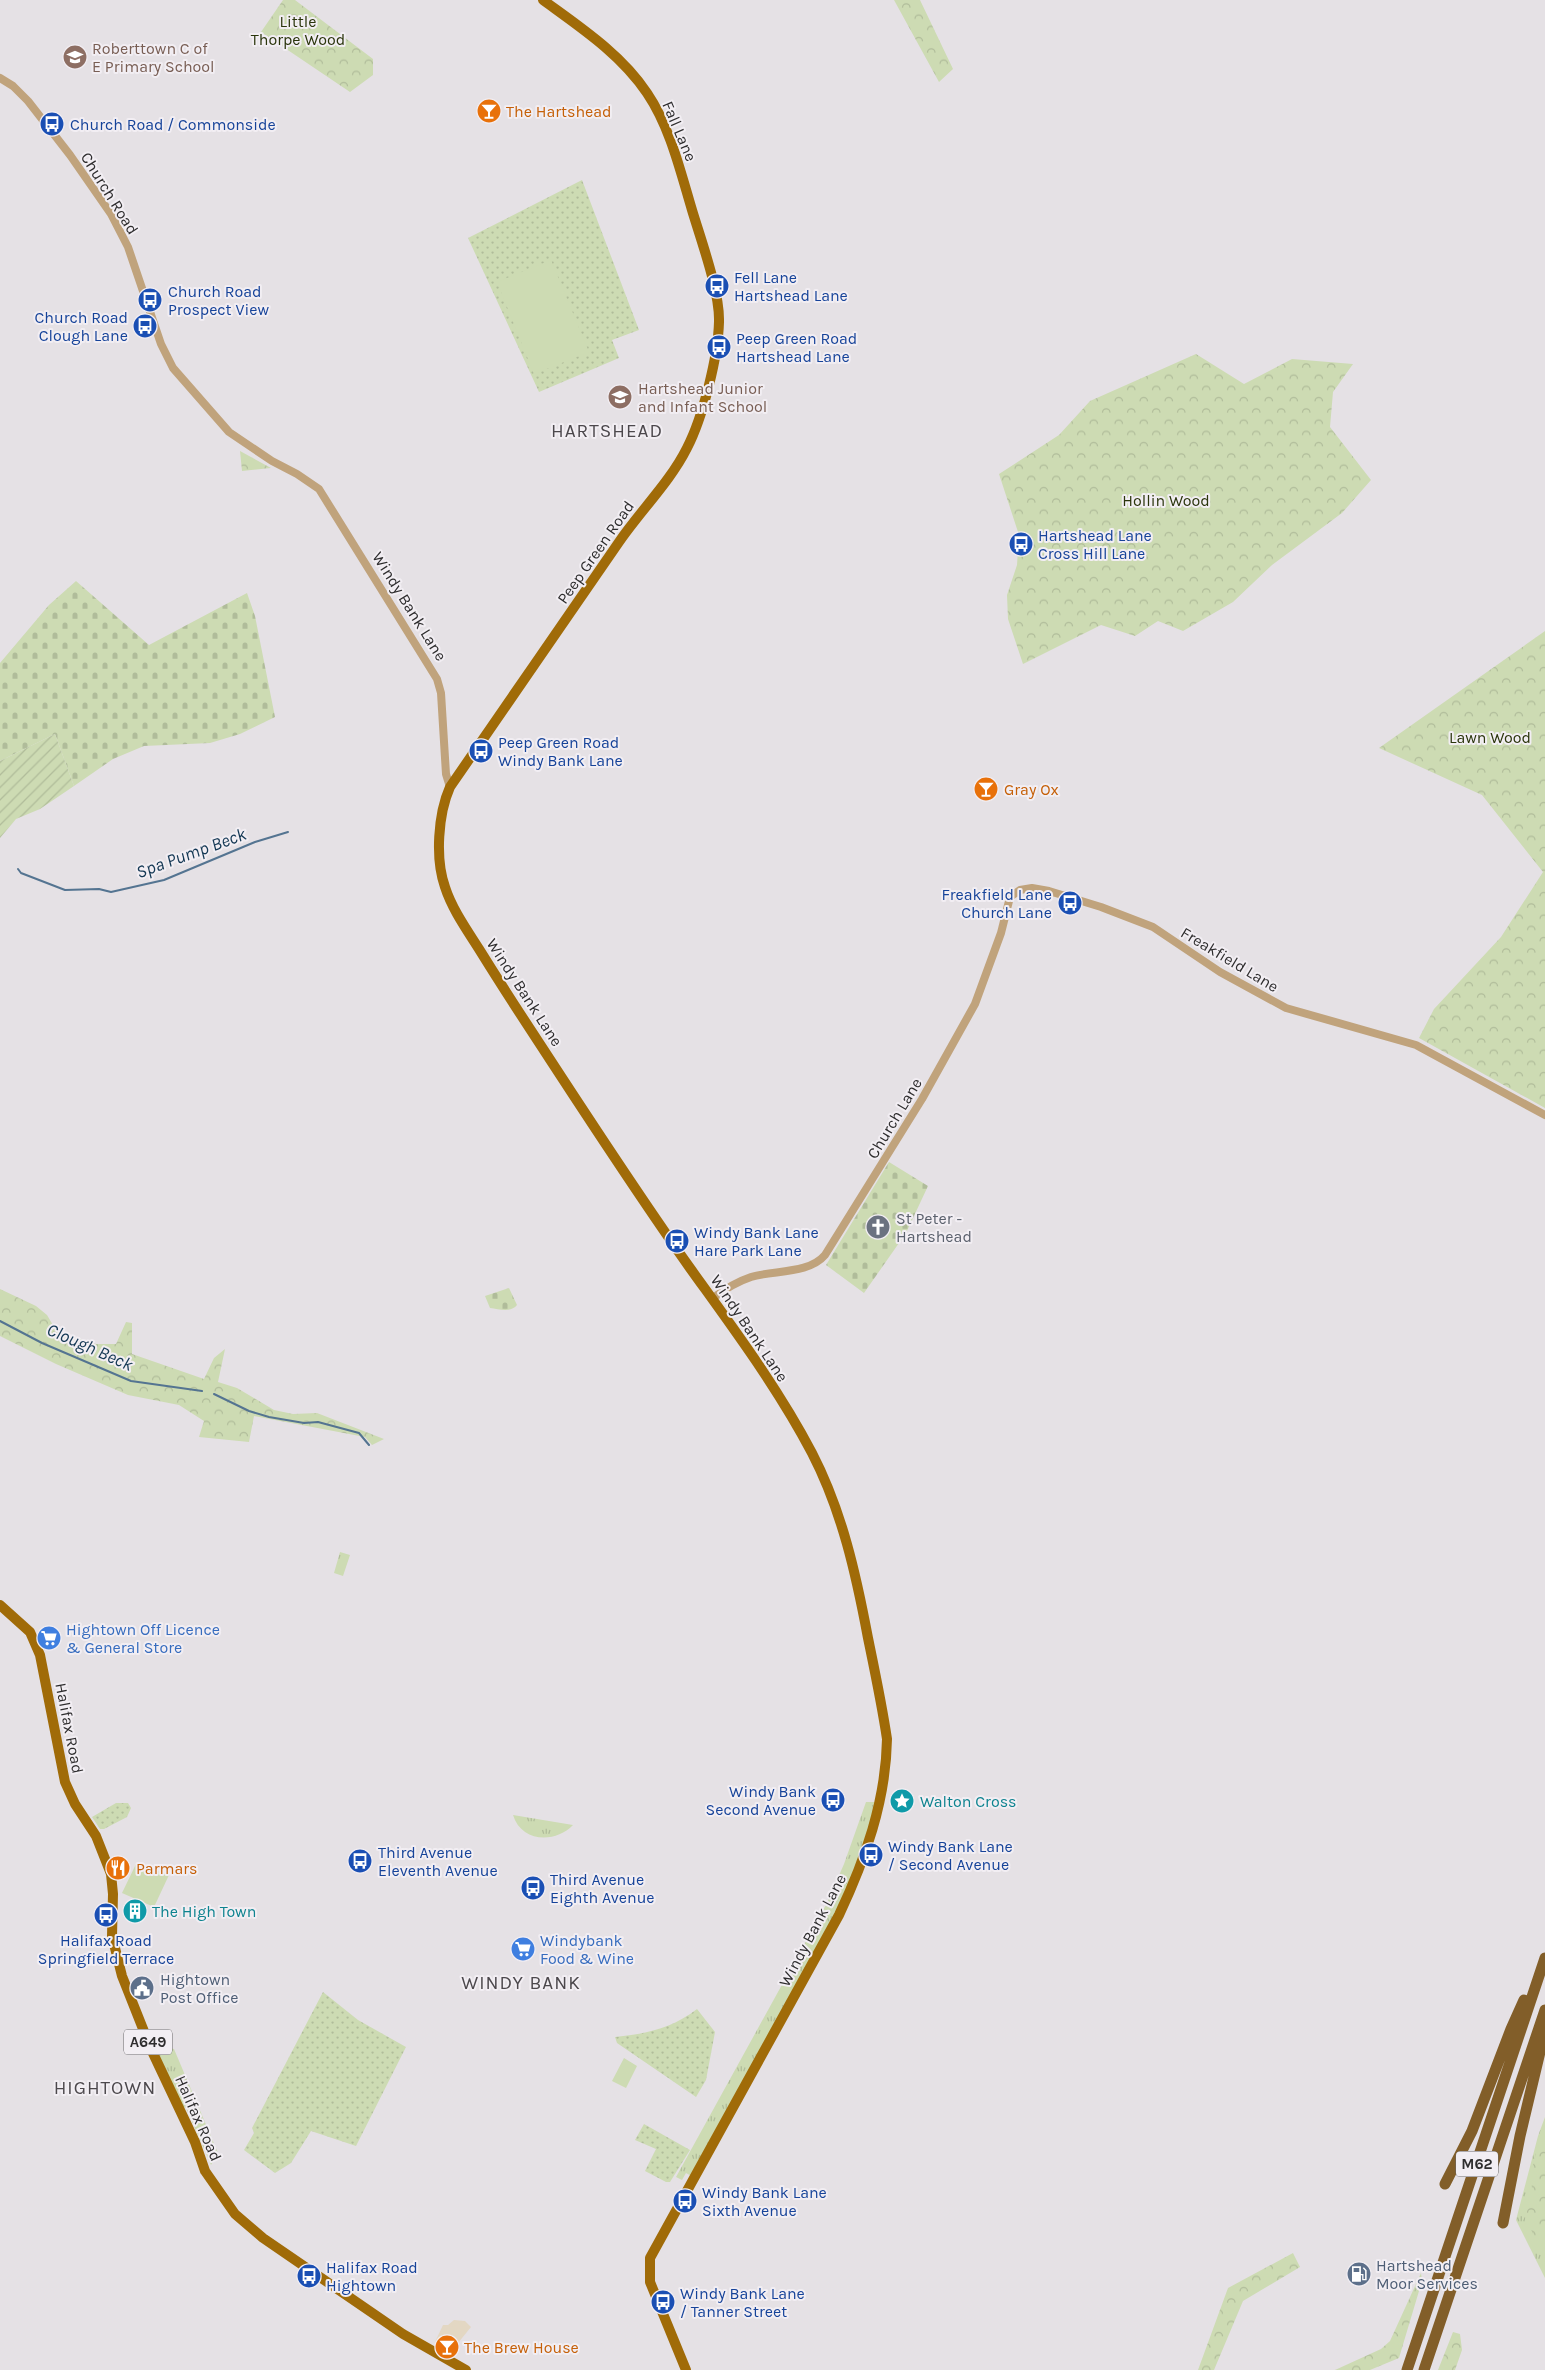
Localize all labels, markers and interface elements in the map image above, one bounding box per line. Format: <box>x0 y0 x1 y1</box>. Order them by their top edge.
park label: Little Thorpe Wood <box>251 12 345 49</box>
place label: Roberttown C of E Primary School <box>92 39 215 76</box>
school or university icon: Roberttown C of E Primary School <box>62 44 88 70</box>
bar icon: The Hartshead <box>476 98 502 124</box>
street label: Fall Lane <box>658 98 701 164</box>
place label: The Hartshead <box>506 102 612 121</box>
bus stop icon: Church Road / Commonside <box>39 111 65 137</box>
place label: Church Road / Commonside <box>70 115 276 134</box>
street label: Church Road <box>77 149 142 238</box>
place label: Fell Lane Hartshead Lane <box>734 268 848 305</box>
bus stop icon: Fell Lane Hartshead Lane <box>704 273 730 299</box>
place label: Church Road Prospect View <box>168 282 269 319</box>
bus stop icon: Church Road Prospect View <box>137 287 163 313</box>
place label: Church Road Clough Lane <box>35 308 128 345</box>
bus stop icon: Church Road Clough Lane <box>132 313 158 339</box>
place label: Peep Green Road Hartshead Lane <box>736 329 857 366</box>
bus stop icon: Peep Green Road Hartshead Lane <box>706 334 732 360</box>
place label: Hartshead Junior and Infant School <box>638 379 767 416</box>
school or university icon: Hartshead Junior and Infant School <box>607 384 633 410</box>
district label: HARTSHEAD <box>551 420 663 442</box>
park label: Hollin Wood <box>1122 491 1210 510</box>
street label: Peep Green Road <box>553 497 638 607</box>
place label: Hartshead Lane Cross Hill Lane <box>1038 526 1152 563</box>
bus stop icon: Hartshead Lane Cross Hill Lane <box>1008 531 1034 557</box>
street label: Windy Bank Lane <box>368 548 451 664</box>
park label: Lawn Wood <box>1449 728 1531 747</box>
place label: Peep Green Road Windy Bank Lane <box>498 733 623 770</box>
bus stop icon: Peep Green Road Windy Bank Lane <box>468 738 494 764</box>
bar icon: Gray Ox <box>973 776 999 802</box>
place label: Gray Ox <box>1004 780 1059 799</box>
water label: Spa Pump Beck <box>133 823 250 883</box>
place label: Freakfield Lane Church Lane <box>941 885 1052 922</box>
bus stop icon: Freakfield Lane Church Lane <box>1057 890 1083 916</box>
street label: Freakfield Lane <box>1177 923 1282 996</box>
street label: Windy Bank Lane <box>483 935 567 1050</box>
street label: Church Lane <box>863 1074 926 1162</box>
place label: St Peter - Hartshead <box>896 1209 972 1246</box>
church icon: St Peter - Hartshead <box>865 1214 891 1240</box>
place label: Windy Bank Lane Hare Park Lane <box>694 1223 819 1260</box>
bus stop icon: Windy Bank Lane Hare Park Lane <box>664 1228 690 1254</box>
street label: Windy Bank Lane <box>707 1271 792 1385</box>
water label: Clough Beck <box>44 1318 137 1376</box>
place label: Hightown Off Licence & General Store <box>66 1620 220 1657</box>
supermarket icon: Hightown Off Licence & General Store <box>36 1625 62 1651</box>
street label: Halifax Road <box>51 1681 88 1775</box>
place label: Windy Bank Second Avenue <box>706 1782 816 1819</box>
bus stop icon: Windy Bank Second Avenue <box>820 1787 846 1813</box>
place icon: Walton Cross <box>889 1788 915 1814</box>
place label: Walton Cross <box>920 1792 1016 1811</box>
place label: Windy Bank Lane / Second Avenue <box>888 1837 1013 1874</box>
bus stop icon: Windy Bank Lane / Second Avenue <box>858 1842 884 1868</box>
place label: Third Avenue Eleventh Avenue <box>378 1843 498 1880</box>
bus stop icon: Third Avenue Eleventh Avenue <box>347 1848 373 1874</box>
restaurant icon: Parmars <box>105 1855 131 1881</box>
place label: Parmars <box>136 1859 197 1878</box>
place label: Third Avenue Eighth Avenue <box>550 1870 655 1907</box>
street label: Windy Bank Lane <box>775 1871 850 1990</box>
bus stop icon: Third Avenue Eighth Avenue <box>520 1875 546 1901</box>
building icon: The High Town <box>122 1898 148 1924</box>
bus stop icon: Halifax Road Springfield Terrace <box>93 1902 119 1928</box>
place label: The High Town <box>152 1902 256 1921</box>
place label: Halifax Road Springfield Terrace <box>38 1931 174 1968</box>
place label: Windybank Food & Wine <box>540 1931 634 1968</box>
supermarket icon: Windybank Food & Wine <box>510 1936 536 1962</box>
place label: Hightown Post Office <box>160 1970 238 2007</box>
district label: WINDY BANK <box>461 1972 581 1994</box>
public building icon: Hightown Post Office <box>129 1975 155 2001</box>
road number: A649 <box>124 2030 172 2054</box>
street label: Halifax Road <box>171 2072 226 2164</box>
district label: HIGHTOWN <box>54 2077 156 2099</box>
road number: M62 <box>1456 2152 1498 2176</box>
place label: Windy Bank Lane Sixth Avenue <box>702 2183 827 2220</box>
bus stop icon: Windy Bank Lane Sixth Avenue <box>672 2188 698 2214</box>
place label: Hartshead Moor Services <box>1376 2256 1478 2293</box>
place label: Halifax Road Hightown <box>326 2258 418 2295</box>
fuel station icon: Hartshead Moor Services <box>1346 2261 1372 2287</box>
bus stop icon: Halifax Road Hightown <box>296 2263 322 2289</box>
place label: Windy Bank Lane / Tanner Street <box>680 2284 805 2321</box>
bus stop icon: Windy Bank Lane / Tanner Street <box>650 2289 676 2315</box>
bar icon: The Brew House <box>434 2334 460 2360</box>
place label: The Brew House <box>464 2338 579 2357</box>

